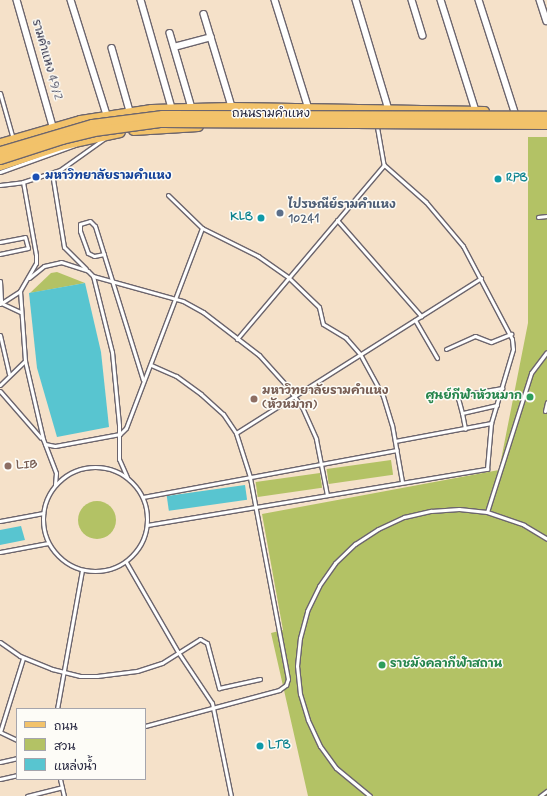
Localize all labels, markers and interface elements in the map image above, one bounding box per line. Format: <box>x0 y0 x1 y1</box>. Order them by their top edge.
street label: รามคำแหง 49/2 <box>28 18 64 102</box>
street label: ถนนรามคำแหง <box>232 108 310 122</box>
place label: มหาวิทยาลัยรามคำแหง <box>45 170 172 184</box>
marker: มหาวิทยาลัยรามคำแหง <box>30 171 42 183</box>
place label: RPB <box>506 172 528 186</box>
marker: RPB <box>493 174 503 184</box>
place label: ไปรษณีย์รามคำแหง 10241 <box>288 199 396 227</box>
marker: ไปรษณีย์รามคำแหง 10241 <box>275 208 285 218</box>
place label: KLB <box>230 211 253 225</box>
marker: KLB <box>256 213 266 223</box>
place label: มหาวิทยาลัยรามคำแหง (หัวหมาก) <box>262 385 389 413</box>
place label: ศูนย์กีฬาหัวหมาก <box>426 390 522 404</box>
marker: ศูนย์กีฬาหัวหมาก <box>525 392 535 402</box>
marker: มหาวิทยาลัยรามคำแหง (หัวหมาก) <box>249 394 259 404</box>
place label: LIB <box>16 459 37 473</box>
marker: LIB <box>3 461 13 471</box>
place label: ราชมังคลากีฬาสถาน <box>390 658 502 672</box>
marker: ราชมังคลากีฬาสถาน <box>377 660 387 670</box>
legend <box>16 708 146 780</box>
text: ถนน <box>54 719 78 735</box>
text: สวน <box>54 739 75 755</box>
place label: LTB <box>268 739 291 753</box>
marker: LTB <box>255 741 265 751</box>
text: แหล่งน้ำ <box>54 759 97 775</box>

